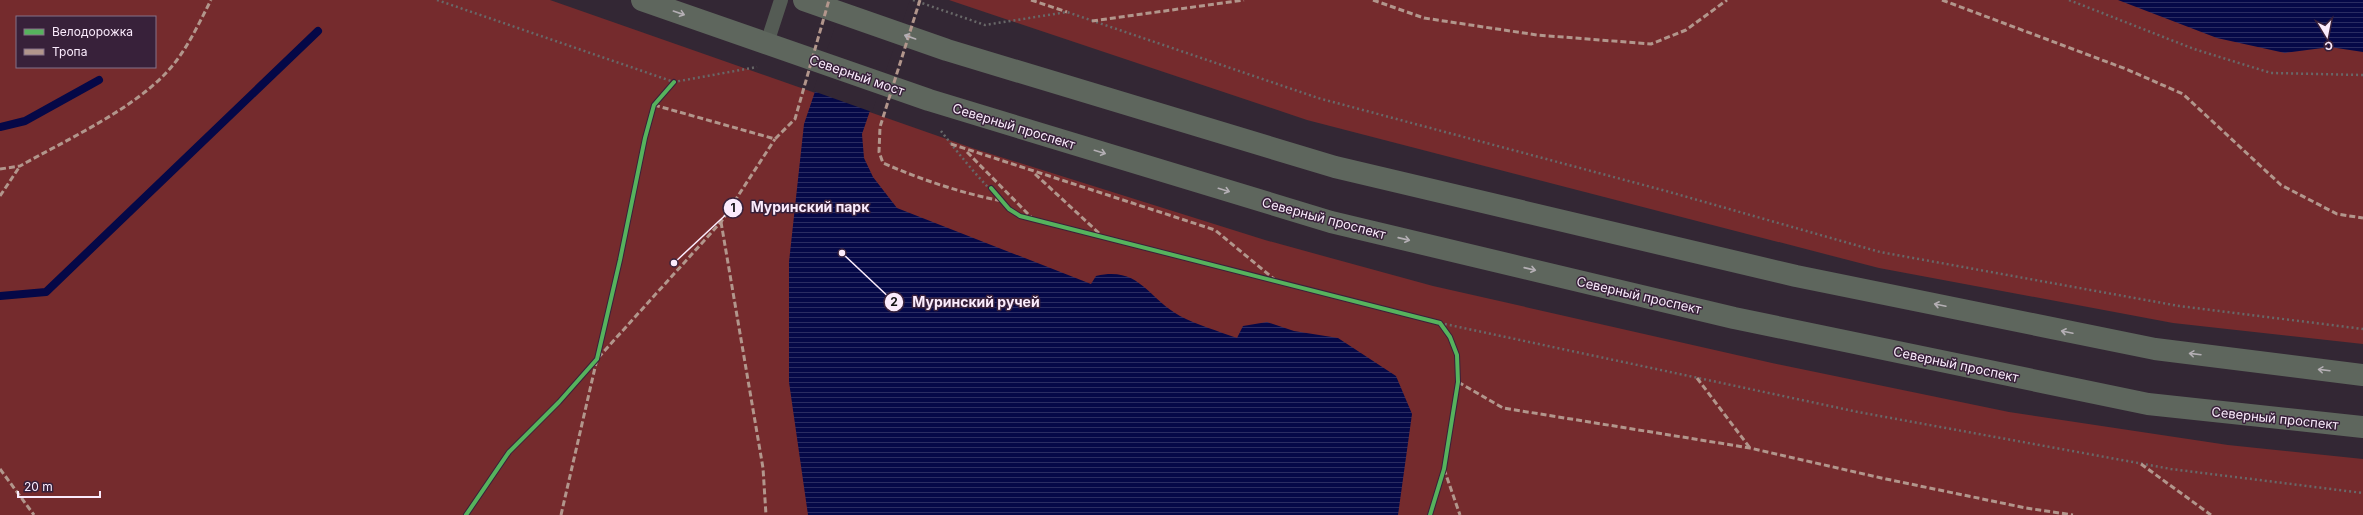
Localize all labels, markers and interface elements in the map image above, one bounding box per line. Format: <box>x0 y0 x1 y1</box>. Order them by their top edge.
one-way arrow <box>673 9 685 17</box>
legend <box>16 16 156 68</box>
north arrow <box>2307 16 2347 56</box>
text: Велодорожка <box>52 24 133 39</box>
one-way arrow <box>904 33 916 41</box>
text: С <box>2324 38 2334 53</box>
text: Тропа <box>52 44 87 59</box>
street label: Северный мост <box>807 51 907 99</box>
street label: Северный проспект <box>951 100 1077 152</box>
one-way arrow <box>1093 149 1106 156</box>
one-way arrow <box>1218 187 1231 194</box>
street label: Северный проспект <box>1260 194 1388 242</box>
callout: Муринский парк <box>723 195 877 221</box>
text: Муринский парк <box>751 198 870 215</box>
text: 1 <box>730 200 736 215</box>
one-way arrow <box>1397 236 1410 244</box>
one-way arrow <box>1523 266 1536 274</box>
street label: Северный проспект <box>1575 273 1703 317</box>
callout: Муринский ручей <box>884 289 1048 315</box>
text: Муринский ручей <box>912 293 1040 310</box>
text: 2 <box>890 294 898 309</box>
one-way arrow <box>1934 301 1947 309</box>
one-way arrow <box>2061 327 2074 335</box>
street label: Северный проспект <box>1892 343 2020 385</box>
one-way arrow <box>2189 351 2202 358</box>
one-way arrow <box>2318 366 2331 374</box>
street label: Северный проспект <box>2211 403 2339 433</box>
scale bar <box>18 473 100 499</box>
text: 20 m <box>24 479 53 494</box>

